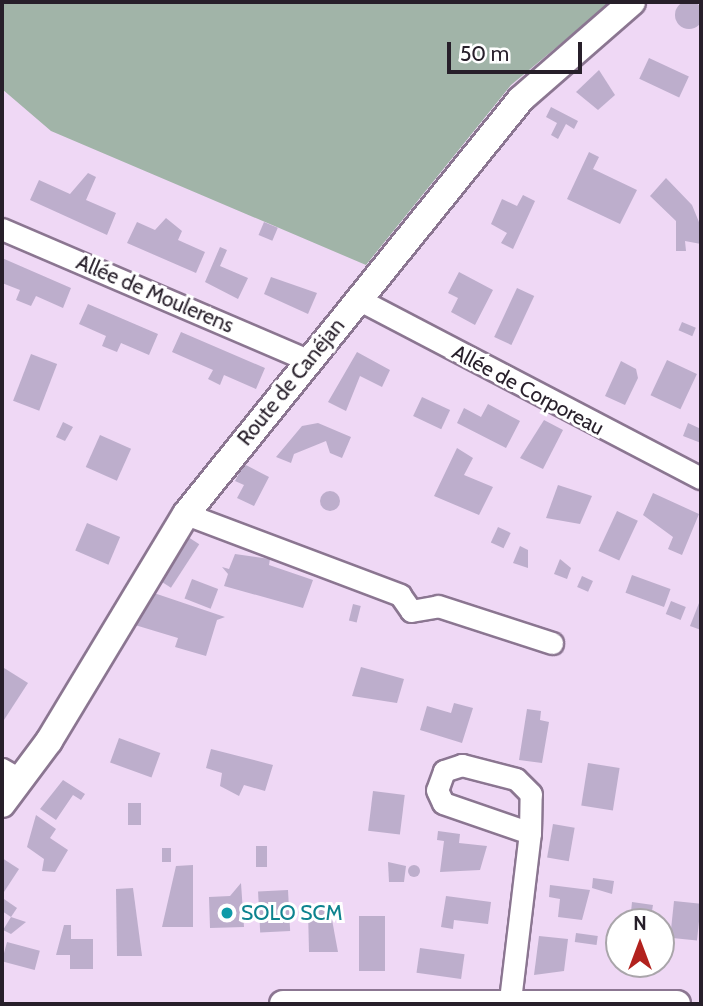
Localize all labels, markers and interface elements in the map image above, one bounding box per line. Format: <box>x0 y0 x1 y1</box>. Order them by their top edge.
scale bar <box>451 28 586 72</box>
text: 50 m <box>460 41 509 66</box>
street label: Allée de Moulerens <box>73 249 237 339</box>
street label: Route de Canéjan <box>232 313 350 451</box>
street label: Allée de Corporeau <box>448 339 608 441</box>
place label: SOLO SCM <box>241 900 343 926</box>
marker: SOLO SCM <box>219 905 235 921</box>
north arrow <box>605 908 675 978</box>
text: N <box>633 912 647 935</box>

